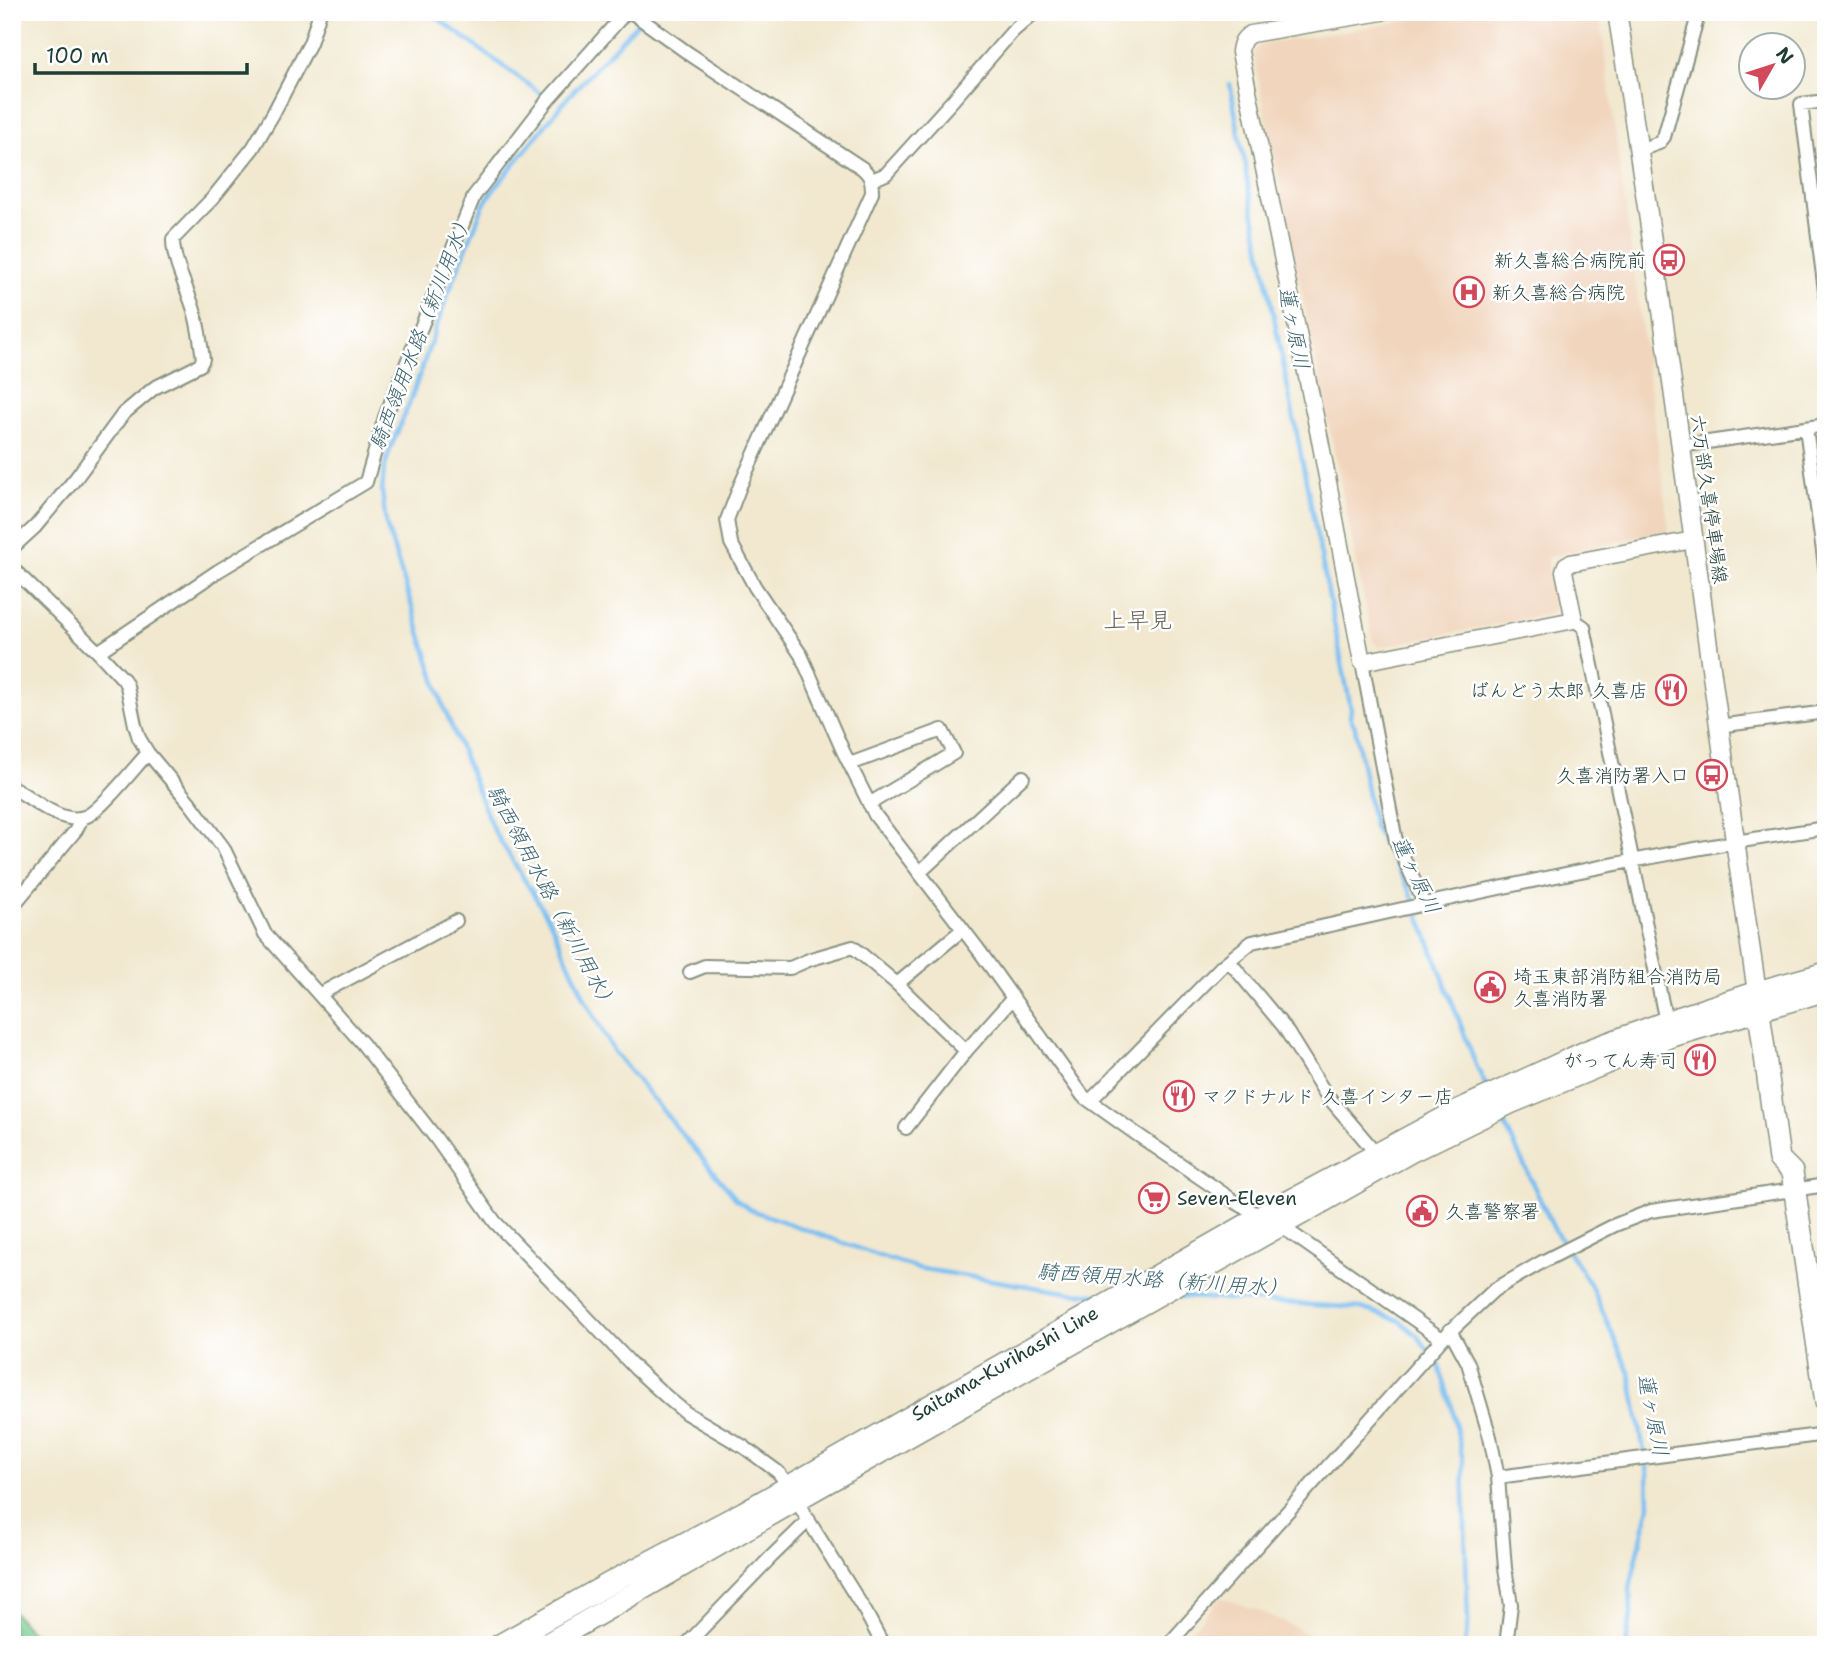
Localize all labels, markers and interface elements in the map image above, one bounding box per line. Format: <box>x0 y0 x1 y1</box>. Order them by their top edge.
scale bar <box>35 32 247 76</box>
north arrow <box>1736 32 1806 102</box>
text: 100 m <box>46 42 109 70</box>
text: N <box>1770 42 1799 69</box>
water label: 騎西領用水路（新川用水） <box>363 208 479 454</box>
bus stop icon: 新久喜総合病院前 <box>1652 243 1686 277</box>
place label: 新久喜総合病院前 <box>1494 248 1646 273</box>
hospital icon: 新久喜総合病院 <box>1452 275 1486 309</box>
place label: 新久喜総合病院 <box>1492 280 1625 305</box>
water label: 蓮ヶ原川 <box>1272 284 1316 372</box>
street label: 六万部久喜停車場線 <box>1685 413 1733 585</box>
district label: 上早見 <box>1104 605 1173 635</box>
restaurant icon: ばんどう太郎 久喜店 <box>1654 673 1688 707</box>
place label: ばんどう太郎 久喜店 <box>1470 678 1648 703</box>
bus stop icon: 久喜消防署入口 <box>1695 758 1729 792</box>
place label: 久喜消防署入口 <box>1556 763 1689 788</box>
water label: 騎西領用水路（新川用水） <box>480 780 624 1016</box>
water label: 蓮ヶ原川 <box>1385 831 1447 919</box>
place label: 埼玉東部消防組合消防局 久喜消防署 <box>1513 964 1722 1011</box>
public building icon: 埼玉東部消防組合消防局 久喜消防署 <box>1473 970 1507 1004</box>
restaurant icon: がってん寿司 <box>1683 1043 1717 1077</box>
place label: がってん寿司 <box>1563 1048 1677 1073</box>
restaurant icon: マクドナルド 久喜インター店 <box>1162 1079 1196 1113</box>
place label: マクドナルド 久喜インター店 <box>1202 1084 1453 1109</box>
supermarket icon: Seven-Eleven <box>1137 1181 1171 1215</box>
place label: Seven-Eleven <box>1177 1186 1297 1211</box>
public building icon: 久喜警察署 <box>1405 1194 1439 1228</box>
place label: 久喜警察署 <box>1445 1199 1540 1224</box>
water label: 騎西領用水路（新川用水） <box>1036 1257 1290 1303</box>
street label: Saitama-Kurihashi Line <box>907 1300 1103 1426</box>
water label: 蓮ヶ原川 <box>1631 1371 1675 1459</box>

